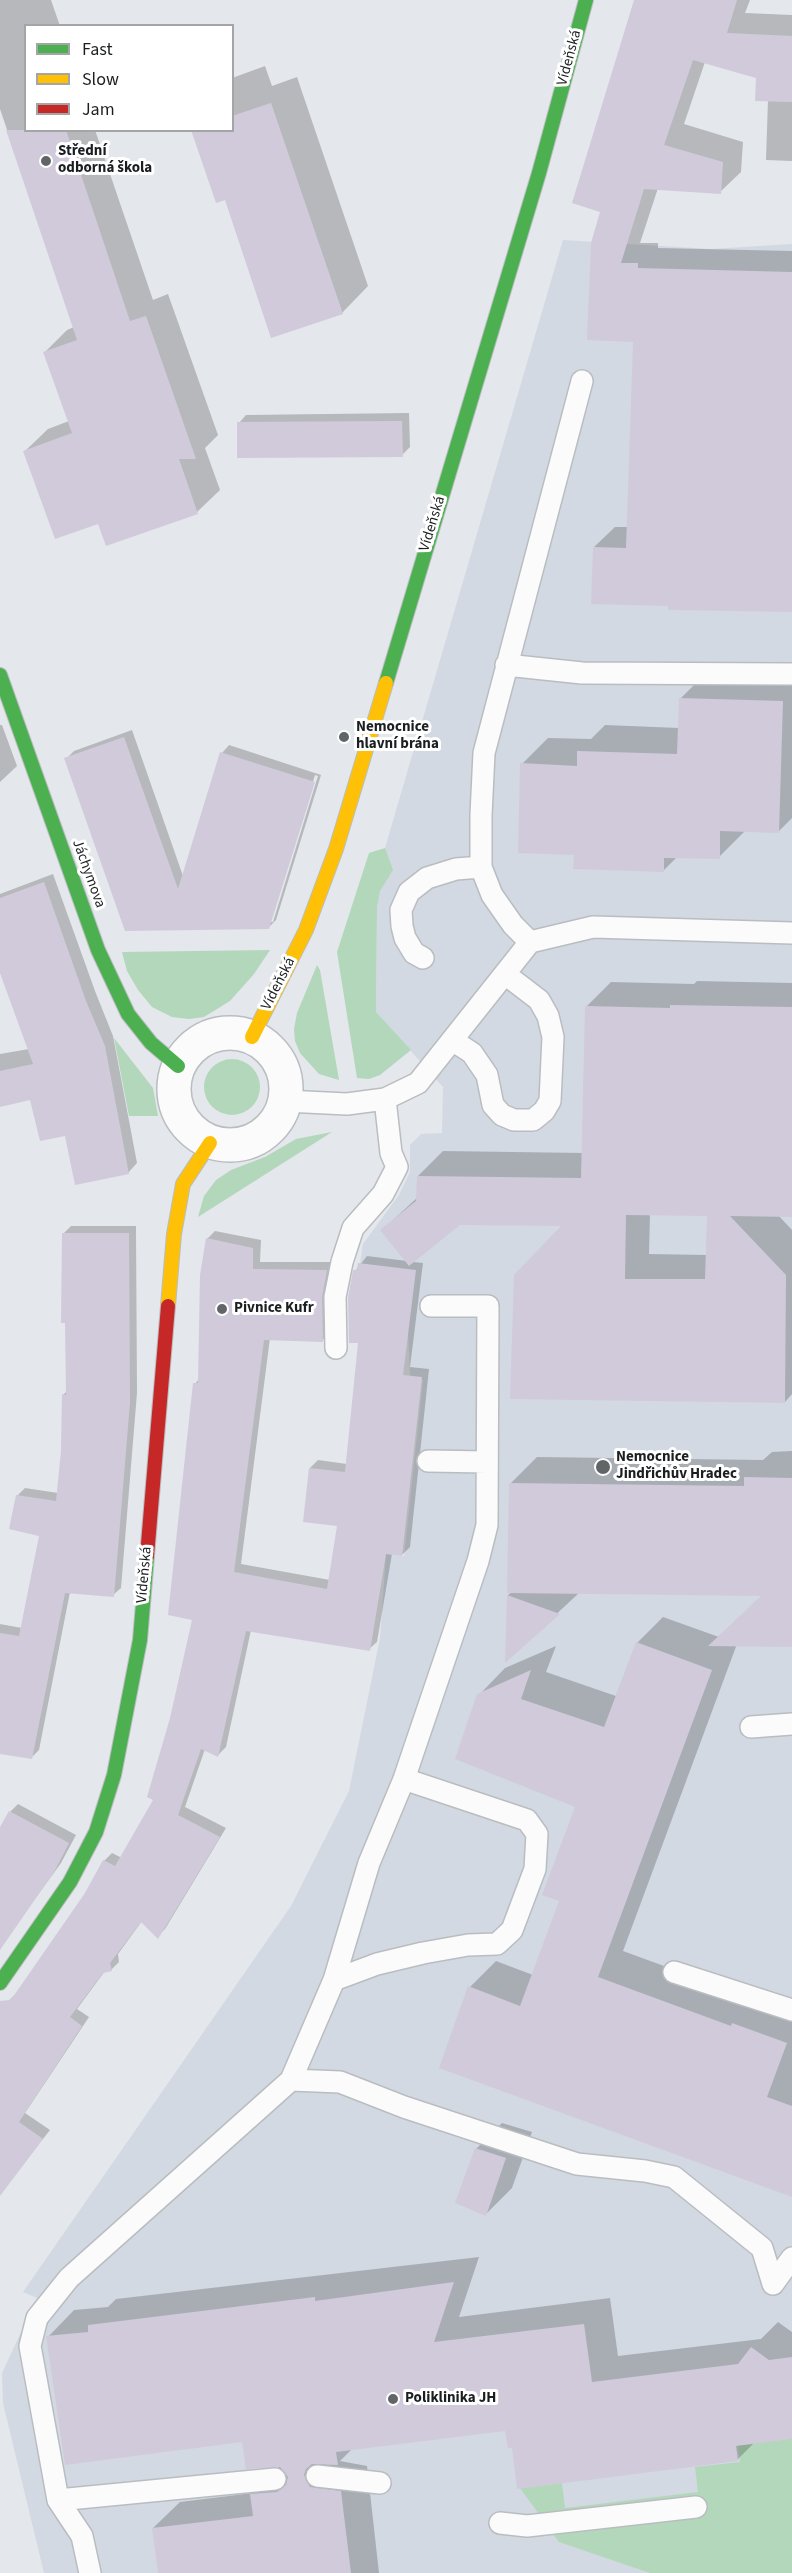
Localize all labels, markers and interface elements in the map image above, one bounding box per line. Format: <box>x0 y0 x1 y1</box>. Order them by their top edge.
legend <box>24 24 234 132</box>
street label: Vídeňská <box>554 28 586 88</box>
text: Fast <box>82 37 113 62</box>
text: Slow <box>82 67 119 92</box>
text: Jam <box>82 97 115 122</box>
place label: Střední odborná škola <box>58 143 152 178</box>
marker: Střední odborná škola <box>39 154 53 168</box>
street label: Vídeňská <box>416 494 450 554</box>
place label: Nemocnice hlavní brána <box>356 719 439 754</box>
marker: Nemocnice hlavní brána <box>337 730 351 744</box>
street label: Jáchymova <box>67 837 109 911</box>
street label: Vídeňská <box>258 955 300 1013</box>
place label: Pivnice Kufr <box>234 1300 314 1318</box>
marker: Pivnice Kufr <box>215 1302 229 1316</box>
place label: Nemocnice Jindřichův Hradec <box>616 1449 737 1484</box>
marker: Nemocnice Jindřichův Hradec <box>594 1458 612 1476</box>
street label: Vídeňská <box>134 1546 156 1604</box>
place label: Poliklinika JH <box>405 2390 496 2408</box>
marker: Poliklinika JH <box>386 2392 400 2406</box>

